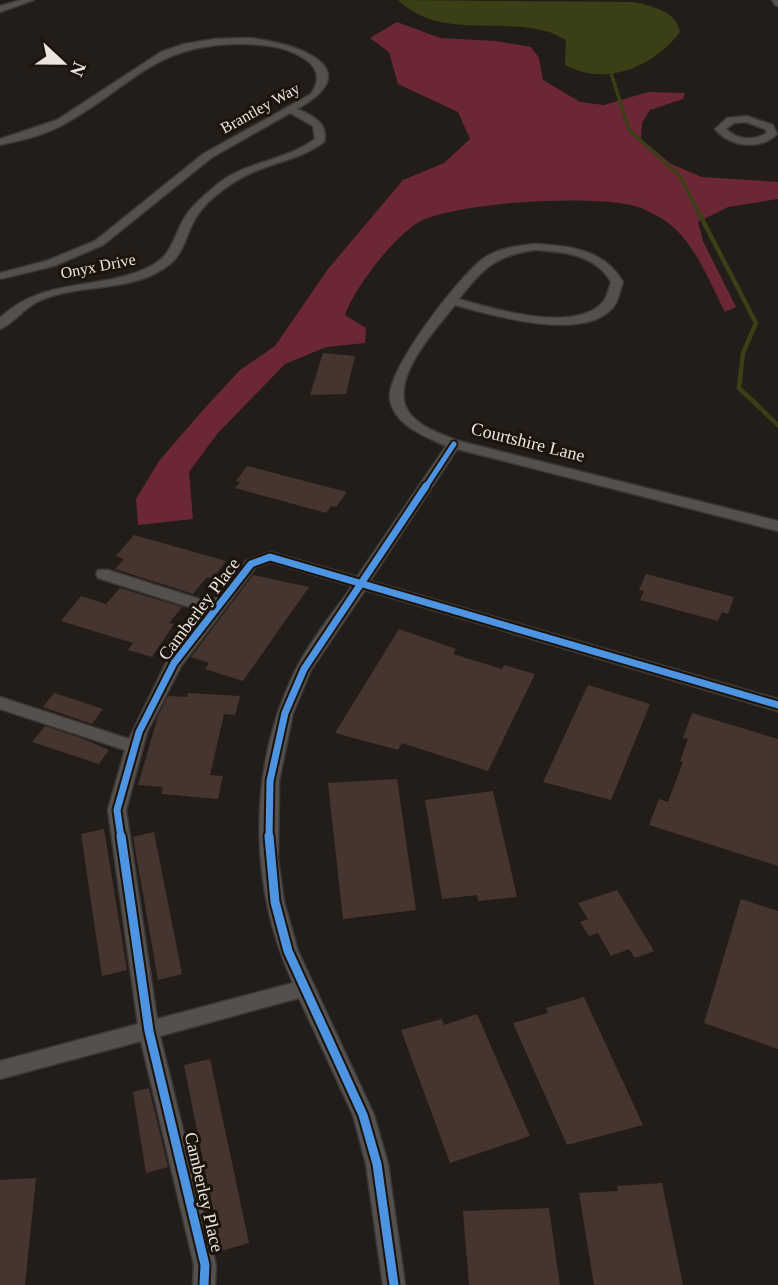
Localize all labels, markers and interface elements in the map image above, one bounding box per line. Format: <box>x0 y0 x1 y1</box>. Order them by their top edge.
north arrow <box>28 28 98 98</box>
text: N <box>66 59 91 80</box>
street label: Brantley Way <box>218 79 303 138</box>
street label: Onyx Drive <box>59 250 137 283</box>
street label: Courtshire Lane <box>469 418 587 466</box>
street label: Camberley Place <box>154 554 244 664</box>
street label: Camberley Place <box>180 1130 228 1254</box>

